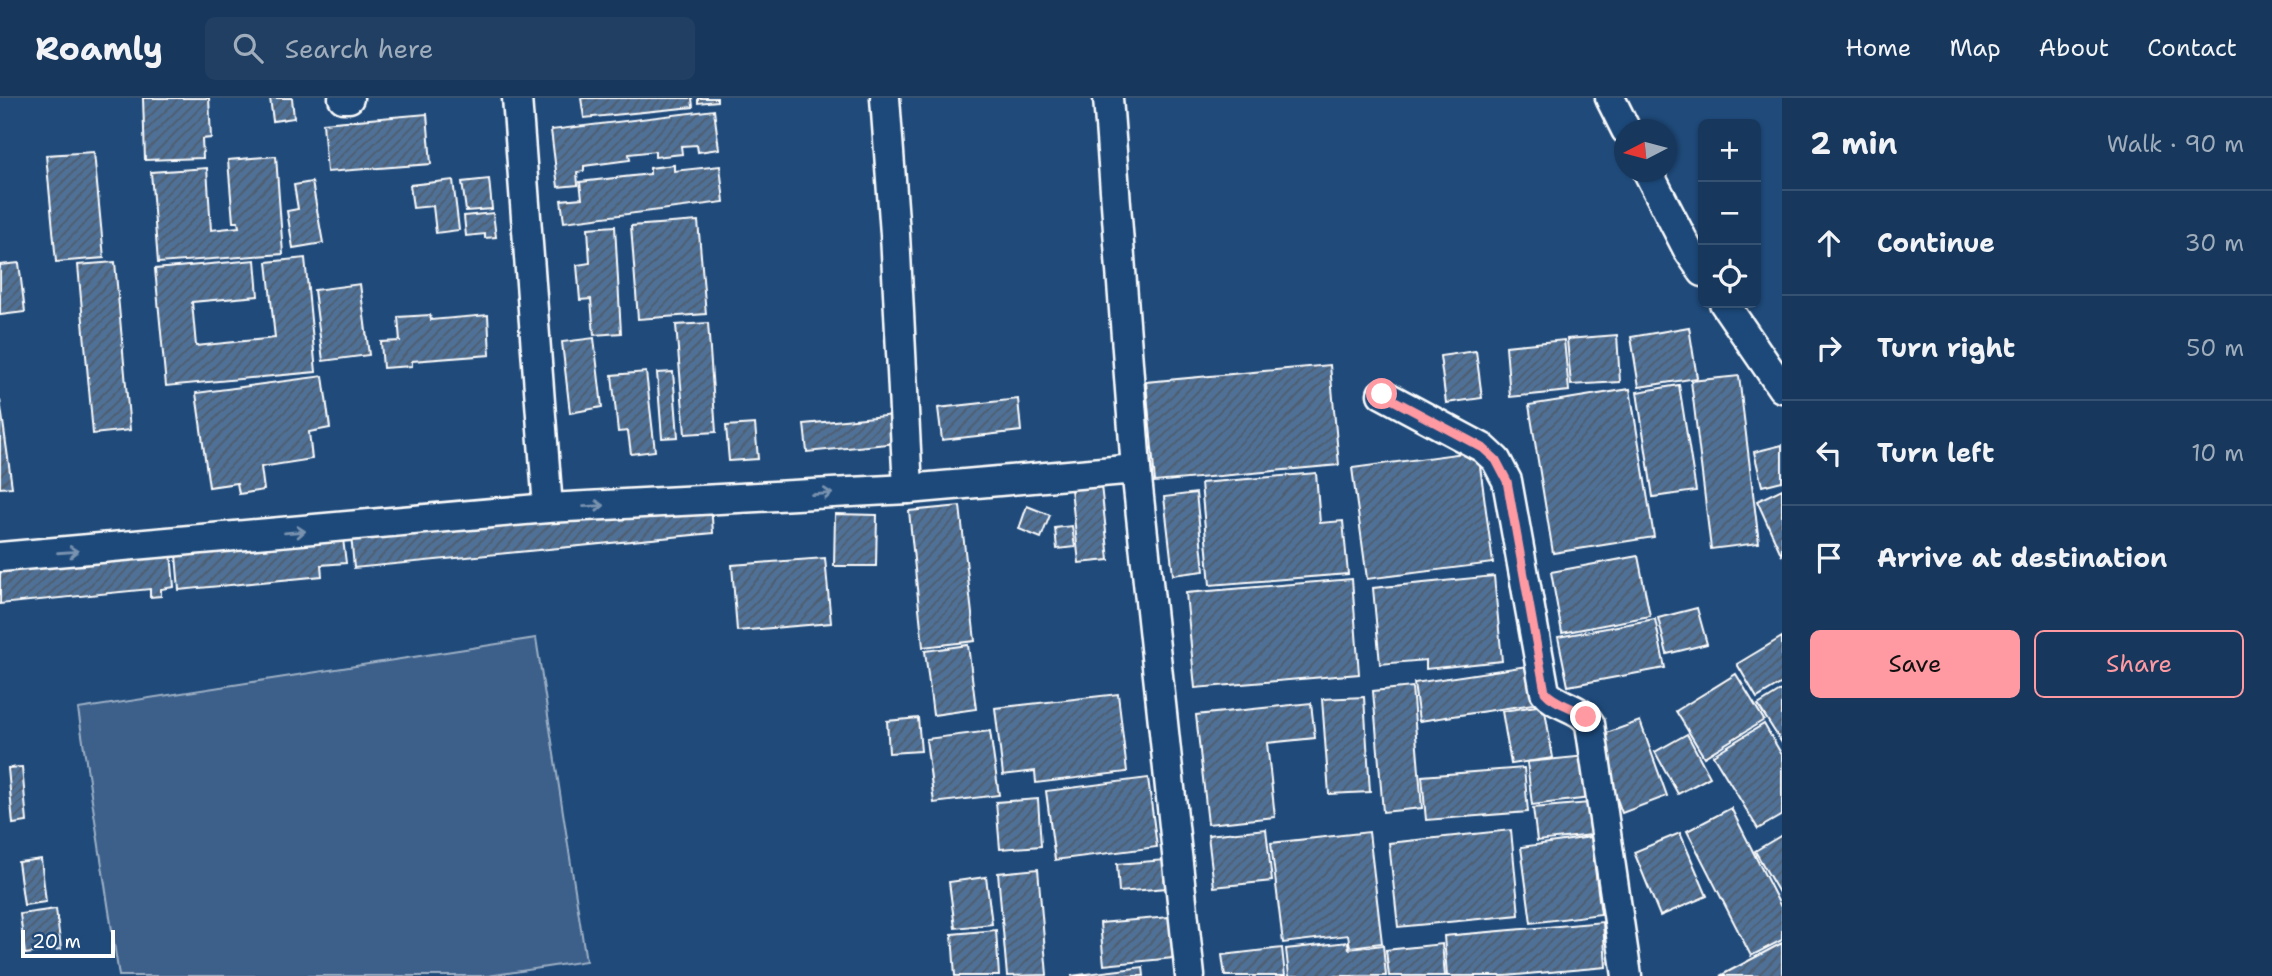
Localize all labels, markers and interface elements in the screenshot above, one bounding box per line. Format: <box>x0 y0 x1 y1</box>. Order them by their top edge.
search box <box>205 17 695 80</box>
text: Roamly <box>35 26 163 71</box>
icon: search <box>229 29 267 67</box>
text: Search here <box>285 31 433 66</box>
text: Home <box>1845 32 1911 64</box>
text: Map <box>1949 32 2001 64</box>
text: About <box>2039 32 2109 64</box>
text: Contact <box>2147 32 2237 64</box>
north arrow <box>1614 119 1677 182</box>
map controls <box>1698 119 1761 308</box>
button: + <box>1698 119 1761 182</box>
text: 2 min <box>1810 123 1897 164</box>
text: Walk · 90 m <box>2107 129 2244 159</box>
button: − <box>1698 182 1761 245</box>
icon: ahead <box>1810 224 1848 262</box>
text: Continue <box>1877 225 1995 260</box>
text: 30 m <box>2185 228 2244 258</box>
button: locate <box>1698 245 1761 308</box>
icon: right <box>1810 329 1848 367</box>
text: Turn right <box>1877 330 2015 365</box>
text: 50 m <box>2186 333 2244 363</box>
route start <box>1366 378 1397 409</box>
icon: left <box>1810 434 1848 472</box>
text: Turn left <box>1877 435 1994 470</box>
text: 10 m <box>2191 438 2244 468</box>
one-way arrow <box>810 487 833 500</box>
one-way arrow <box>583 499 606 512</box>
one-way arrow <box>283 525 305 538</box>
icon: arrive <box>1810 539 1848 577</box>
text: Arrive at destination <box>1877 540 2167 575</box>
one-way arrow <box>56 545 79 558</box>
button: Save <box>1810 630 2020 698</box>
button: Share <box>2034 630 2244 698</box>
route end <box>1570 701 1601 732</box>
scale bar <box>21 927 116 959</box>
text: 20 m <box>32 929 81 954</box>

